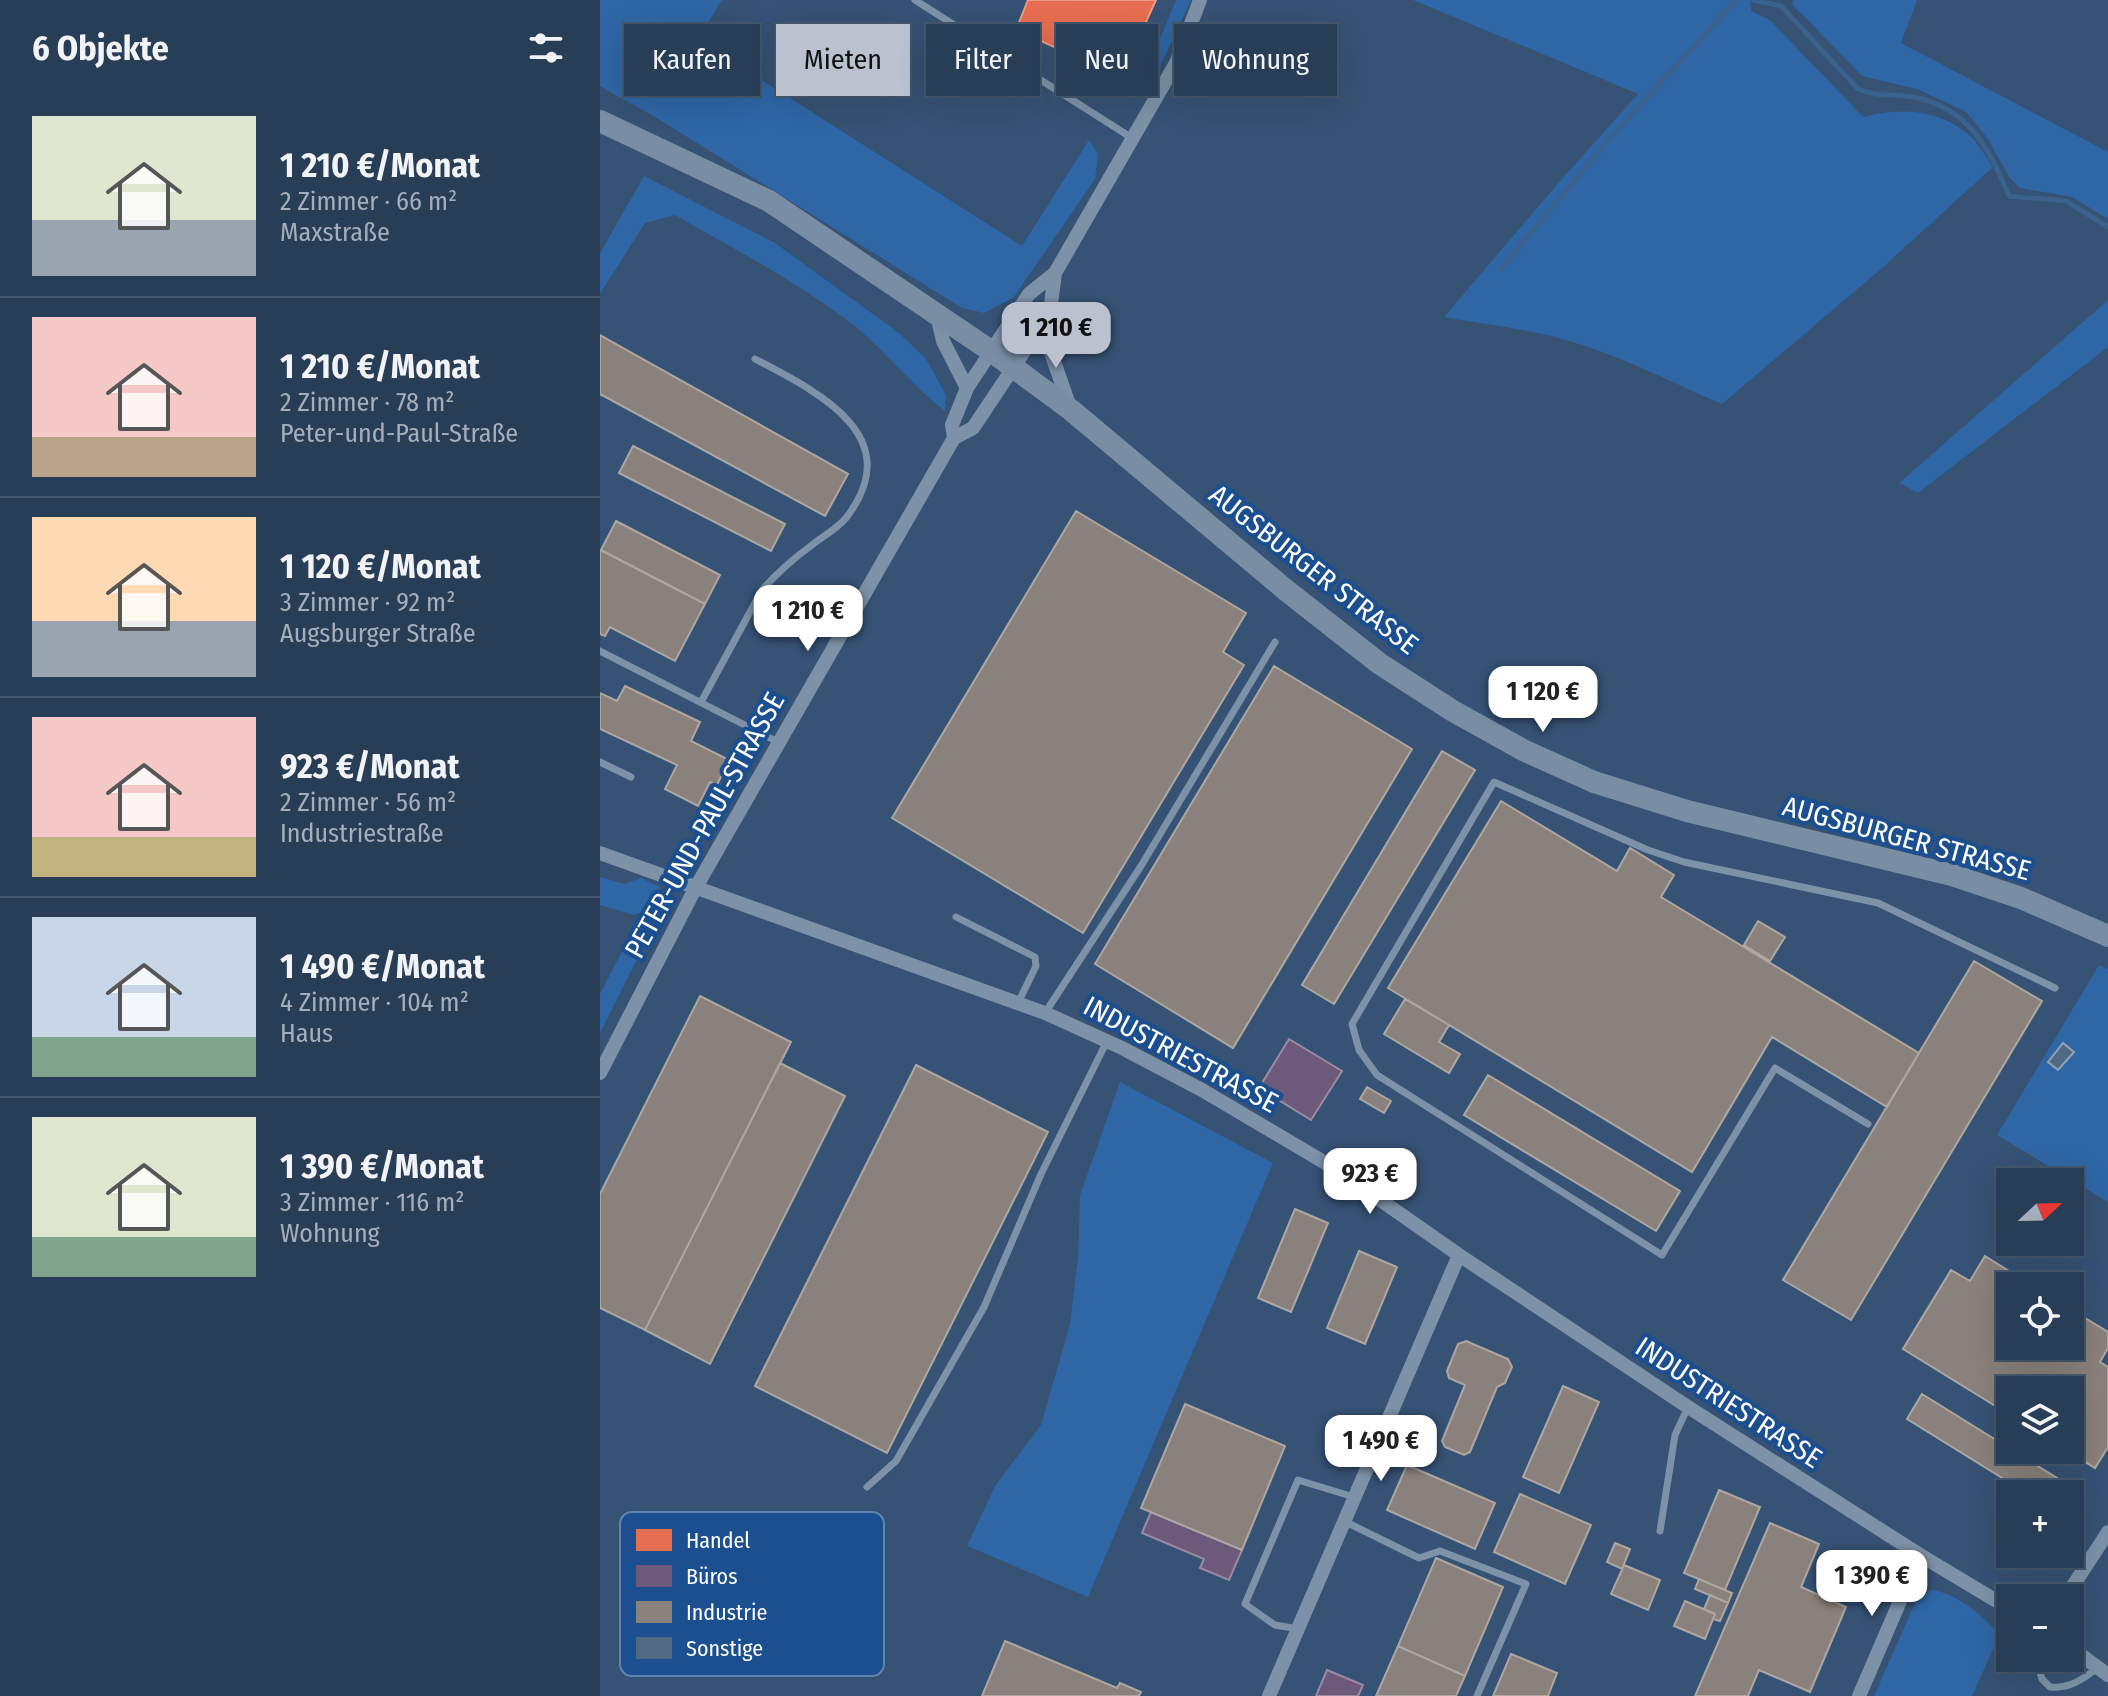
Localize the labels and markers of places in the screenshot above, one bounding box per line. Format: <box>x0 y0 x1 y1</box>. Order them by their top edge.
pin: 1 210 € <box>982 302 1130 370</box>
pin: 1 210 € <box>734 585 882 653</box>
pin: 1 120 € <box>1469 666 1617 734</box>
pin: 923 € <box>1314 1148 1426 1216</box>
pin: 1 490 € <box>1307 1415 1455 1483</box>
pin: 1 390 € <box>1798 1550 1946 1618</box>

